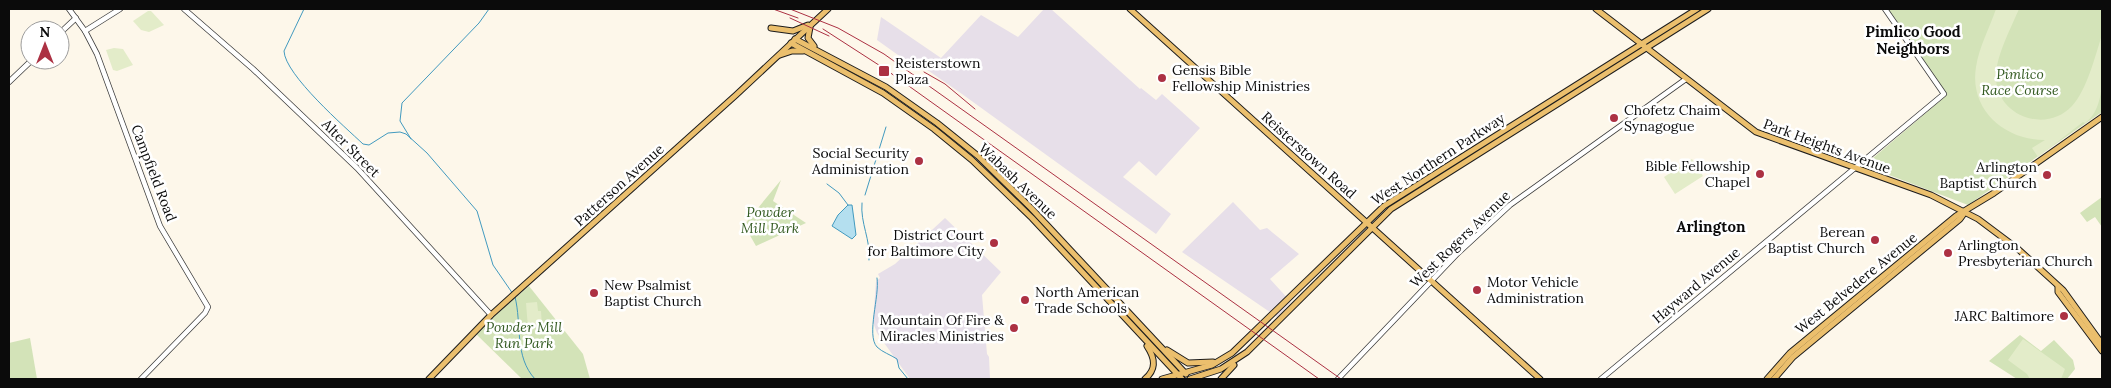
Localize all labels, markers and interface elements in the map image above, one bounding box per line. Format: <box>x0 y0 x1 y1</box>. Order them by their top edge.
north arrow <box>20 20 70 70</box>
district label: Pimlico Good Neighbors <box>1865 22 1961 58</box>
text: N <box>40 23 51 41</box>
place label: Reisterstown Plaza <box>895 54 981 88</box>
place label: Gensis Bible Fellowship Ministries <box>1172 61 1310 95</box>
marker: Reisterstown Plaza <box>877 64 891 78</box>
park label: Pimlico Race Course <box>1981 65 2059 99</box>
marker: Gensis Bible Fellowship Ministries <box>1156 72 1168 84</box>
place label: Chofetz Chaim Synagogue <box>1624 101 1721 135</box>
street label: Reisterstown Road <box>1258 108 1360 202</box>
street label: West Northern Parkway <box>1368 109 1509 209</box>
marker: Chofetz Chaim Synagogue <box>1608 112 1620 124</box>
street label: Alter Street <box>317 114 384 181</box>
street label: Park Heights Avenue <box>1761 115 1894 178</box>
street label: Campfield Road <box>127 122 181 224</box>
street label: Wabash Avenue <box>975 139 1061 223</box>
street label: Patterson Avenue <box>570 140 668 230</box>
place label: Social Security Administration <box>811 144 910 178</box>
marker: Social Security Administration <box>913 155 925 167</box>
place label: Bible Fellowship Chapel <box>1645 157 1750 191</box>
place label: Arlington Baptist Church <box>1939 158 2038 192</box>
marker: Bible Fellowship Chapel <box>1754 168 1766 180</box>
marker: Arlington Baptist Church <box>2041 169 2053 181</box>
street label: West Rogers Avenue <box>1406 186 1514 291</box>
park label: Powder Mill Park <box>741 203 799 237</box>
district label: Arlington <box>1676 217 1746 236</box>
place label: Berean Baptist Church <box>1767 223 1865 257</box>
place label: District Court for Baltimore City <box>868 226 985 260</box>
street label: West Belvedere Avenue <box>1791 228 1921 338</box>
marker: Berean Baptist Church <box>1869 234 1881 246</box>
place label: Arlington Presbyterian Church <box>1957 236 2093 270</box>
marker: District Court for Baltimore City <box>988 237 1000 249</box>
street label: Hayward Avenue <box>1648 243 1744 327</box>
marker: Arlington Presbyterian Church <box>1942 247 1954 259</box>
place label: Motor Vehicle Administration <box>1486 273 1585 307</box>
place label: New Psalmist Baptist Church <box>604 276 702 310</box>
place label: North American Trade Schools <box>1035 283 1140 317</box>
marker: Motor Vehicle Administration <box>1471 284 1483 296</box>
marker: New Psalmist Baptist Church <box>588 287 600 299</box>
marker: North American Trade Schools <box>1019 294 1031 306</box>
place label: JARC Baltimore <box>1954 307 2054 325</box>
marker: JARC Baltimore <box>2058 310 2070 322</box>
place label: Mountain Of Fire & Miracles Ministries <box>880 311 1004 345</box>
park label: Powder Mill Run Park <box>486 318 562 352</box>
marker: Mountain Of Fire & Miracles Ministries <box>1008 322 1020 334</box>

